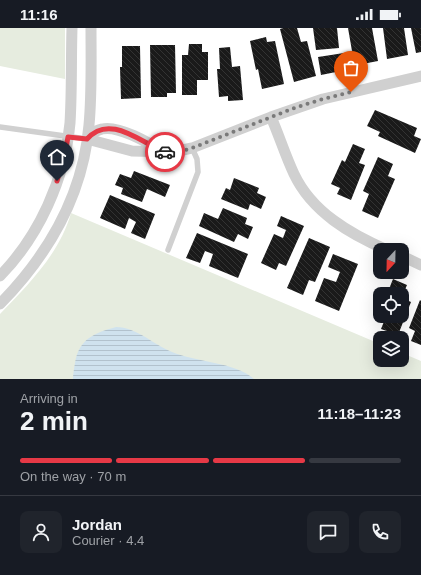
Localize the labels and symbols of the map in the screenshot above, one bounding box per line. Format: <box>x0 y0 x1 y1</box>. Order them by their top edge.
pin <box>334 51 368 92</box>
courier <box>145 132 185 172</box>
pin <box>40 140 74 181</box>
north arrow <box>373 243 409 279</box>

